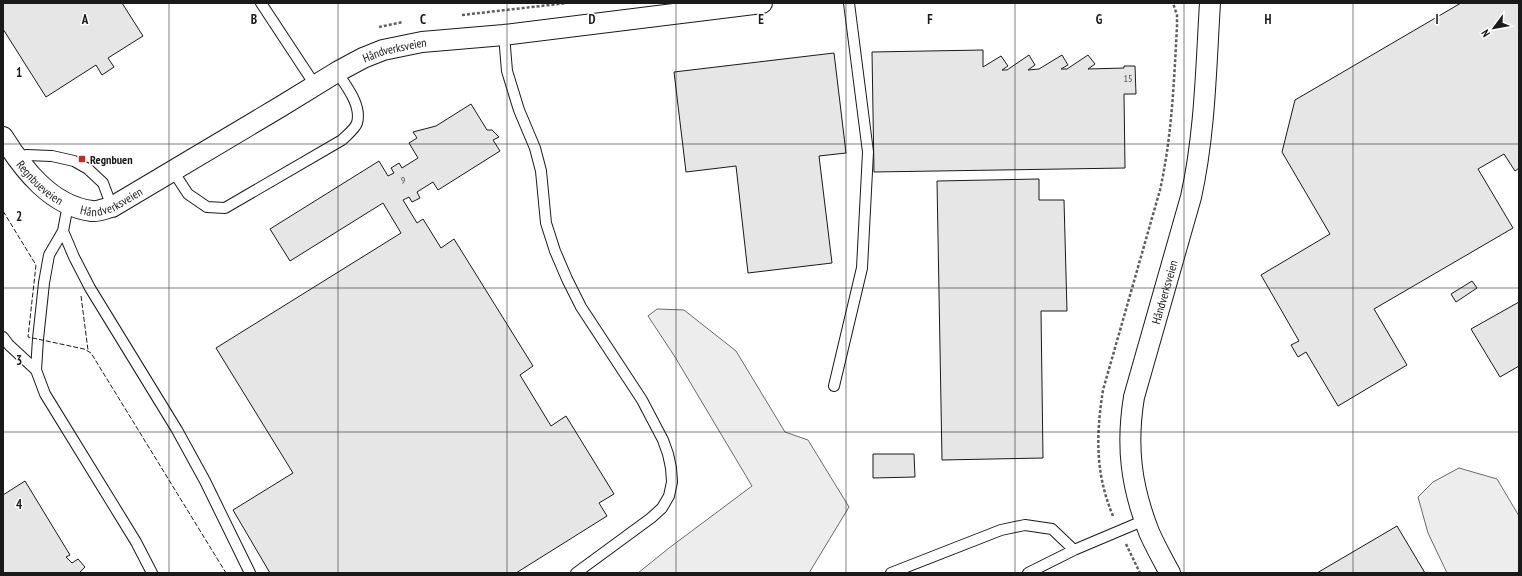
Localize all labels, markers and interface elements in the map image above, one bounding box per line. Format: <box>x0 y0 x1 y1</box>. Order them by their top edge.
north arrow <box>1474 8 1514 48</box>
text: A <box>81 11 89 28</box>
text: B <box>251 11 257 28</box>
text: C <box>420 11 426 28</box>
text: D <box>589 11 596 28</box>
text: E <box>758 11 764 28</box>
text: F <box>927 11 933 28</box>
text: G <box>1096 11 1103 28</box>
text: H <box>1265 11 1272 28</box>
text: I <box>1435 11 1439 28</box>
text: N <box>1478 27 1493 40</box>
street label: Håndverksveien <box>360 34 427 65</box>
text: 1 <box>16 64 22 81</box>
house number: 15 <box>1124 72 1133 85</box>
place label: Regnbuen <box>90 152 133 167</box>
marker: Regnbuen <box>77 154 87 164</box>
street label: Regnbueveien <box>14 157 66 208</box>
house number: 9 <box>401 174 405 187</box>
street label: Håndverksveien <box>79 183 145 219</box>
text: 2 <box>16 208 22 225</box>
street label: Håndverksveien <box>1148 258 1180 326</box>
text: 3 <box>16 352 22 369</box>
text: 4 <box>16 496 23 513</box>

